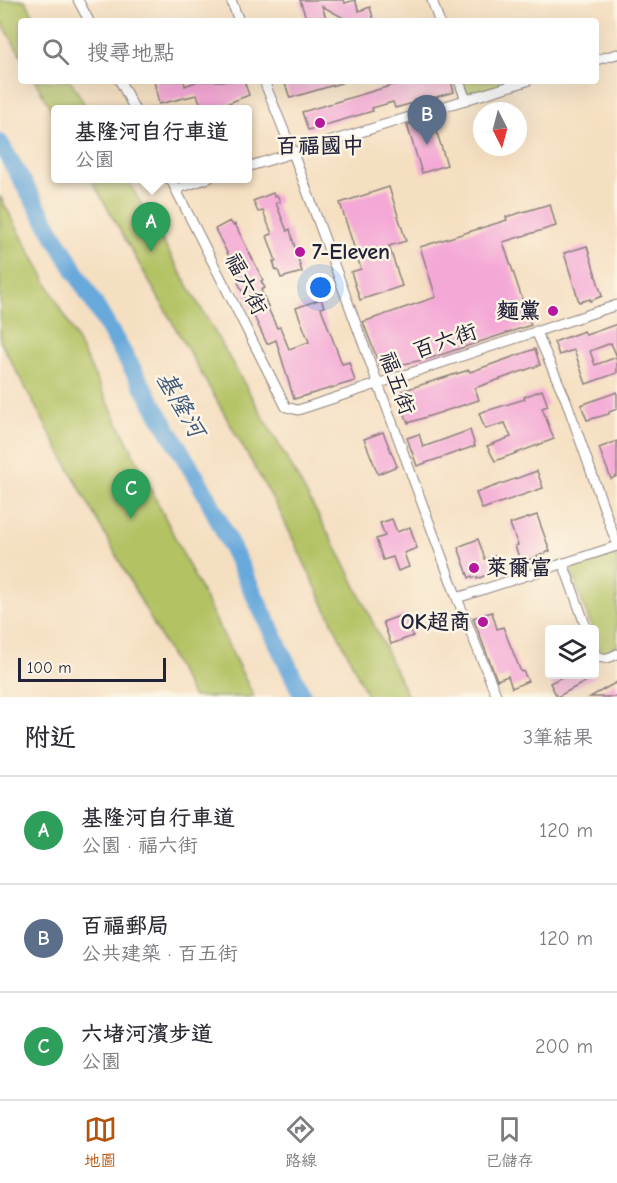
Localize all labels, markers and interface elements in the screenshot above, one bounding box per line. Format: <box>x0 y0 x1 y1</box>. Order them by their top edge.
search box <box>18 18 599 84</box>
icon: search <box>39 35 72 68</box>
text: 搜尋地點 <box>87 40 175 66</box>
pin: B <box>408 96 446 145</box>
north arrow <box>473 102 527 156</box>
popup <box>51 105 252 183</box>
marker: 百福國中 <box>313 116 327 130</box>
text: 基隆河自行車道 <box>74 119 229 145</box>
place label: 百福國中 <box>276 133 364 159</box>
text: 公園 <box>74 148 114 171</box>
pin: A <box>132 202 170 252</box>
place label: 7-Eleven <box>312 239 390 265</box>
marker: 7-Eleven <box>293 245 307 259</box>
street label: 福六街 <box>219 249 273 319</box>
your location <box>306 273 335 302</box>
place label: 麵黨 <box>497 298 541 324</box>
marker: 麵黨 <box>546 304 560 318</box>
street label: 百六街 <box>410 318 480 364</box>
street label: 福五街 <box>373 348 421 418</box>
water label: 基隆河 <box>151 366 213 446</box>
pin: C <box>112 470 150 519</box>
place label: 萊爾富 <box>486 555 552 581</box>
marker: 萊爾富 <box>467 561 481 575</box>
place label: OK超商 <box>401 609 471 635</box>
marker: OK超商 <box>476 615 490 629</box>
map controls <box>545 625 599 679</box>
button: layers <box>545 625 599 679</box>
scale bar <box>18 655 166 682</box>
text: 100 m <box>27 659 71 677</box>
text: 附近 <box>24 723 76 753</box>
text: 3筆結果 <box>523 726 593 749</box>
text: 基隆河自行車道 <box>81 805 235 831</box>
text: A <box>38 819 49 842</box>
text: 120 m <box>539 819 593 842</box>
text: 公園 · 福六街 <box>81 834 198 857</box>
text: 百福郵局 <box>81 913 169 939</box>
text: B <box>37 927 50 950</box>
text: 120 m <box>539 927 593 950</box>
text: 公共建築 · 百五街 <box>81 942 238 965</box>
text: 六堵河濱步道 <box>81 1021 213 1047</box>
text: C <box>37 1035 50 1058</box>
text: 200 m <box>535 1035 593 1058</box>
text: 公園 <box>81 1050 121 1073</box>
tab: 地圖 <box>84 1113 117 1171</box>
tab: 路線 <box>284 1113 317 1171</box>
tab: 已儲存 <box>485 1113 533 1171</box>

